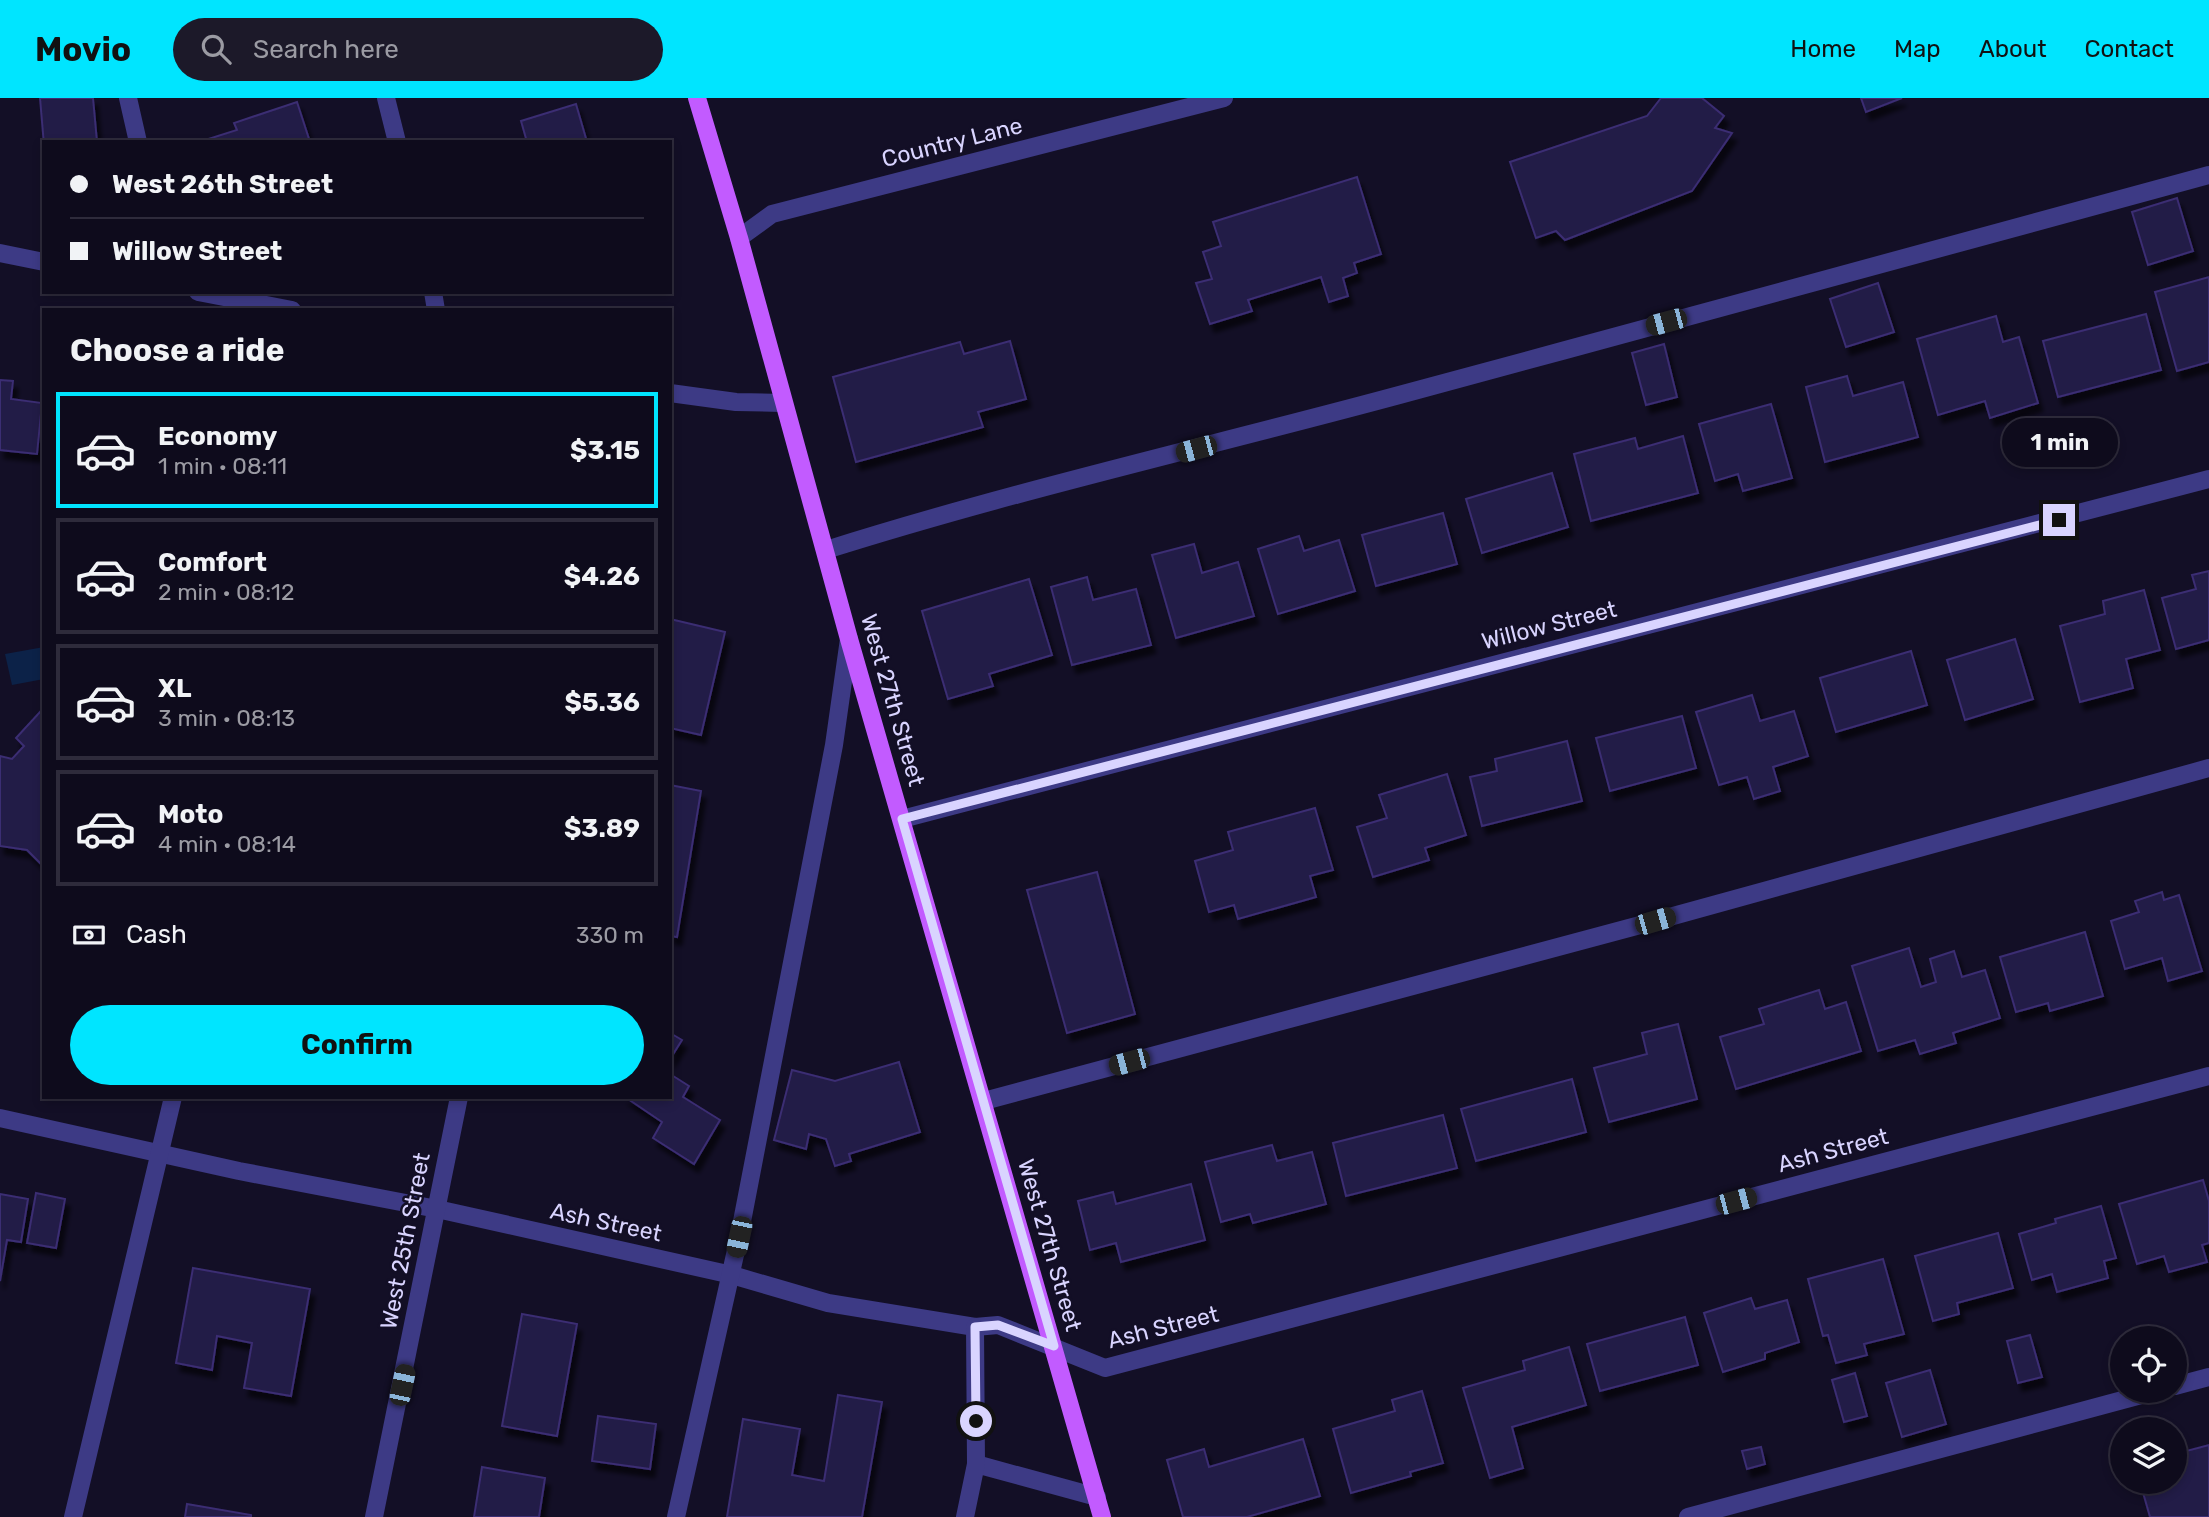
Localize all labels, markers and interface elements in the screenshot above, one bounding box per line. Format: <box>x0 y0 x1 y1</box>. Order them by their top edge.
search box <box>173 18 663 81</box>
text: Movio <box>35 30 131 69</box>
icon: search <box>197 30 235 68</box>
text: Search here <box>253 34 399 65</box>
text: Home <box>1790 35 1856 63</box>
text: Map <box>1894 35 1941 63</box>
text: About <box>1979 35 2047 63</box>
text: Contact <box>2085 35 2174 63</box>
street label: Country Lane <box>879 111 1025 173</box>
text: West 26th Street <box>112 169 333 200</box>
text: Willow Street <box>112 236 282 267</box>
car <box>1643 306 1690 338</box>
text: Choose a ride <box>70 331 284 369</box>
callout: 1 min <box>2001 418 2117 468</box>
icon: car <box>74 419 137 482</box>
text: Economy <box>158 421 277 452</box>
text: 1 min <box>2031 428 2089 456</box>
car <box>1173 433 1220 465</box>
text: $3.15 <box>570 435 640 466</box>
text: 1 min · 08:11 <box>158 452 287 480</box>
route end <box>2043 504 2075 536</box>
icon: car <box>74 545 137 608</box>
text: Comfort <box>158 547 267 578</box>
text: $4.26 <box>564 561 640 592</box>
text: 2 min · 08:12 <box>158 578 294 606</box>
street label: Willow Street <box>1479 595 1619 655</box>
street label: West 27th Street <box>855 611 931 789</box>
icon: car <box>74 671 137 734</box>
text: XL <box>158 673 191 704</box>
text: $5.36 <box>564 687 640 718</box>
text: 3 min · 08:13 <box>158 704 295 732</box>
icon: car <box>74 797 137 860</box>
text: Moto <box>158 799 223 830</box>
text: $3.89 <box>564 813 640 844</box>
text: 4 min · 08:14 <box>158 830 296 858</box>
car <box>1632 905 1679 937</box>
icon: cash <box>70 916 108 954</box>
text: Cash <box>126 919 187 950</box>
text: 330 m <box>576 921 644 949</box>
button: Confirm <box>70 1005 644 1085</box>
car <box>1106 1046 1153 1078</box>
street label: Ash Street <box>1775 1122 1891 1178</box>
street label: West 25th Street <box>374 1150 436 1332</box>
street label: West 27th Street <box>1012 1156 1088 1334</box>
car <box>1713 1185 1760 1217</box>
street label: Ash Street <box>548 1197 664 1247</box>
car <box>725 1214 754 1260</box>
street label: Ash Street <box>1105 1300 1221 1354</box>
map controls <box>2110 1326 2187 1494</box>
button: locate <box>2110 1326 2187 1403</box>
car <box>388 1362 417 1408</box>
route start <box>960 1405 992 1437</box>
button: layers <box>2110 1417 2187 1494</box>

